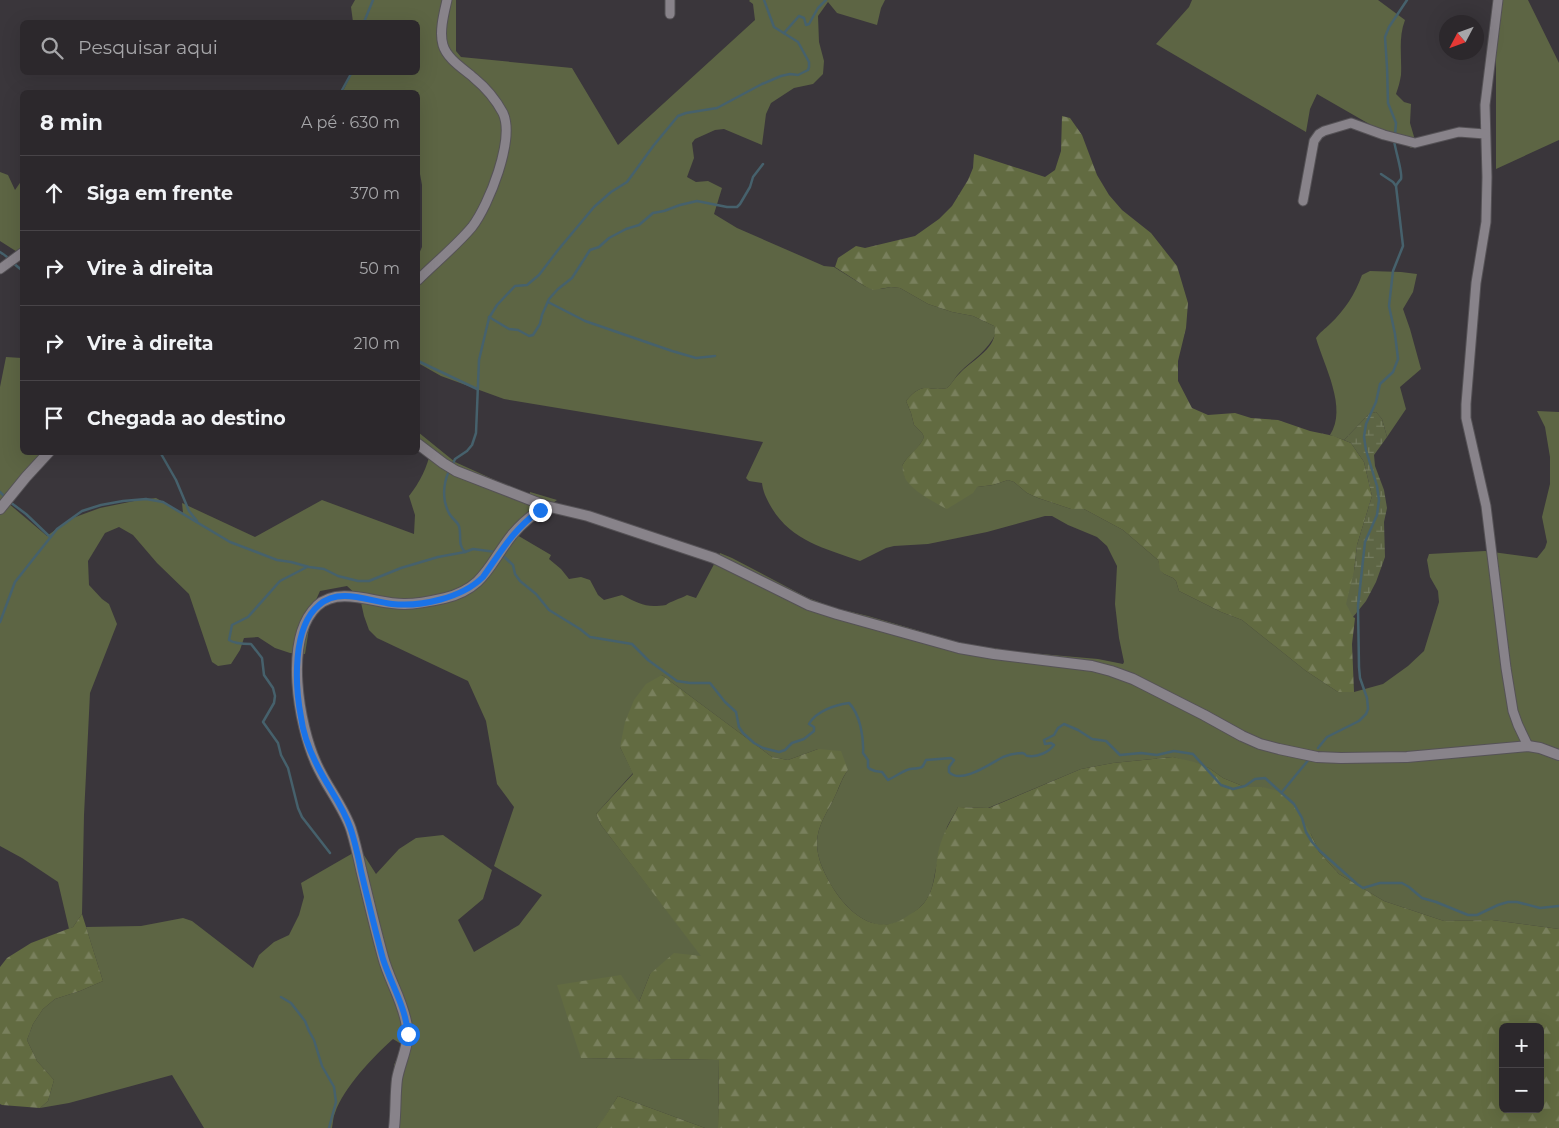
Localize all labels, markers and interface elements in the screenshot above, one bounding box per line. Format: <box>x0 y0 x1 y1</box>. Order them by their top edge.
north arrow <box>1439 15 1484 60</box>
search box <box>20 20 420 75</box>
icon: search <box>38 34 66 62</box>
text: Pesquisar aqui <box>78 36 218 59</box>
text: 8 min <box>40 110 103 135</box>
text: A pé · 630 m <box>301 113 400 132</box>
icon: ahead <box>40 179 68 207</box>
text: Siga em frente <box>87 182 233 205</box>
text: 370 m <box>350 184 400 203</box>
icon: right <box>40 254 68 282</box>
text: Vire à direita <box>87 257 214 280</box>
text: 50 m <box>359 259 400 278</box>
icon: right <box>40 329 68 357</box>
text: Vire à direita <box>87 332 214 355</box>
text: 210 m <box>353 334 400 353</box>
icon: arrive <box>40 404 68 432</box>
text: Chegada ao destino <box>87 407 286 430</box>
route end <box>529 499 552 522</box>
route start <box>397 1023 420 1046</box>
map controls <box>1499 1023 1544 1113</box>
button: + <box>1499 1023 1544 1068</box>
button: − <box>1499 1068 1544 1113</box>

